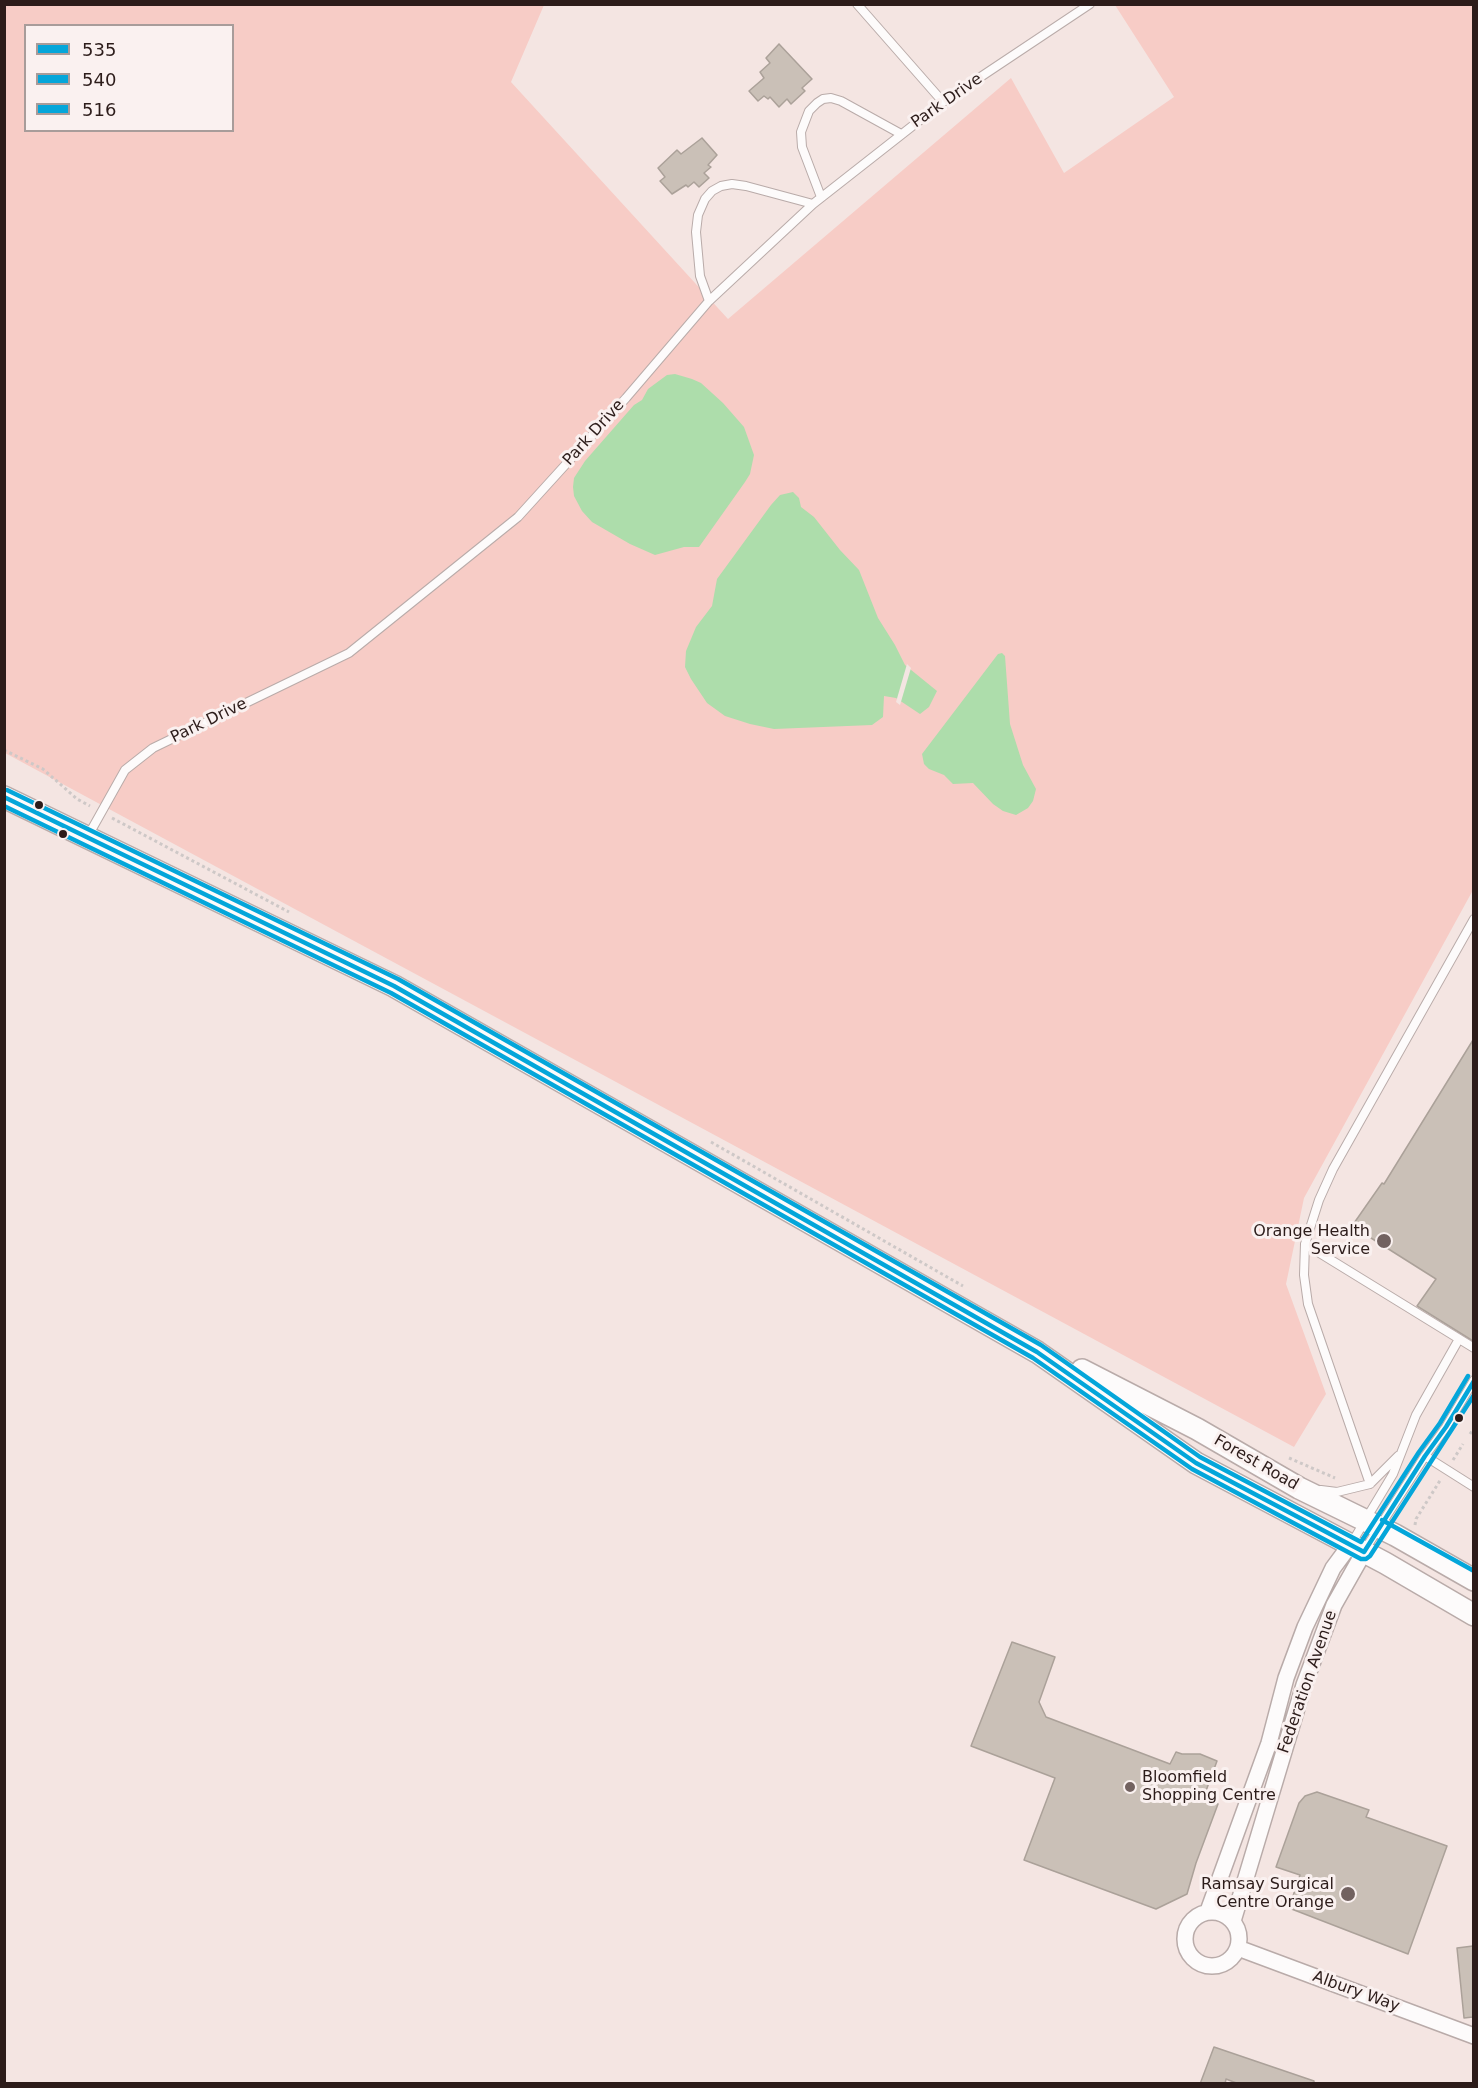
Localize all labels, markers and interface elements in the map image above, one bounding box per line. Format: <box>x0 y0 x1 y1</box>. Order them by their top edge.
legend <box>24 24 234 132</box>
text: 535 <box>82 39 116 60</box>
text: 540 <box>82 69 116 90</box>
street label: Park Drive <box>908 70 986 132</box>
text: 516 <box>82 99 116 120</box>
street label: Park Drive <box>559 396 629 470</box>
street label: Park Drive <box>168 694 250 748</box>
unlabelled marker <box>33 799 45 811</box>
unlabelled marker <box>57 828 69 840</box>
place label: Orange Health Service <box>1253 1222 1370 1260</box>
marker: Orange Health Service <box>1375 1232 1393 1250</box>
unlabelled marker <box>1453 1412 1465 1424</box>
street label: Forest Road <box>1210 1431 1302 1495</box>
street label: Federation Avenue <box>1275 1608 1341 1756</box>
place label: Bloomfield Shopping Centre <box>1142 1768 1276 1806</box>
marker: Bloomfield Shopping Centre <box>1123 1780 1137 1794</box>
place label: Ramsay Surgical Centre Orange <box>1201 1875 1334 1913</box>
marker: Ramsay Surgical Centre Orange <box>1339 1885 1357 1903</box>
street label: Albury Way <box>1310 1967 1402 2017</box>

